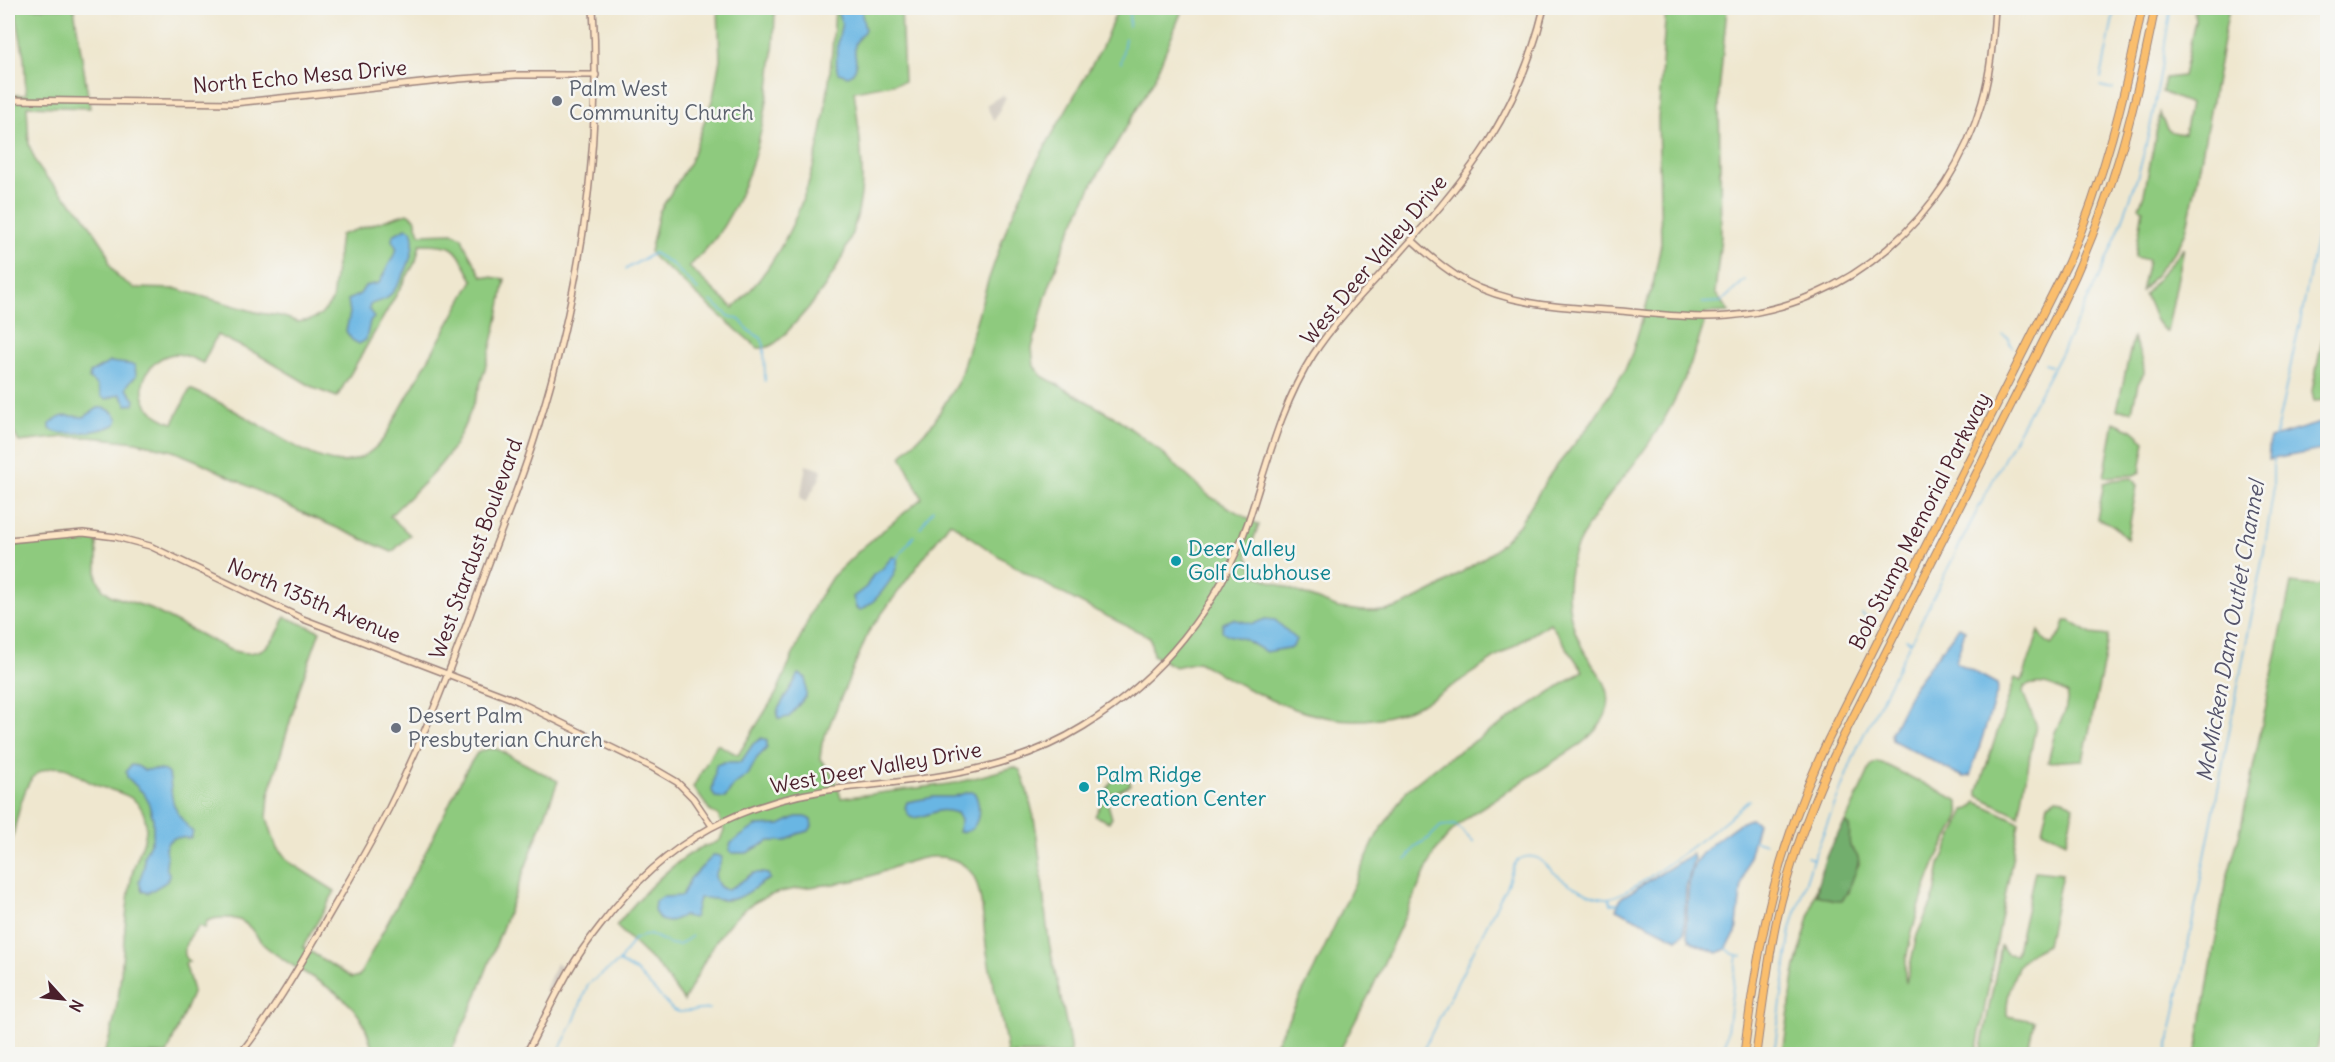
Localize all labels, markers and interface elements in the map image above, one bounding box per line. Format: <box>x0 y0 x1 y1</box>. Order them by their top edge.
street label: North Echo Mesa Drive <box>192 54 408 99</box>
place label: Palm West Community Church <box>569 75 754 126</box>
marker: Palm West Community Church <box>550 94 564 108</box>
street label: West Deer Valley Drive <box>1295 169 1453 350</box>
street label: Bob Stump Memorial Parkway <box>1843 388 1996 654</box>
street label: West Stardust Boulevard <box>423 435 528 663</box>
water label: McMicken Dam Outlet Channel <box>2190 475 2271 784</box>
place label: Deer Valley Golf Clubhouse <box>1188 535 1331 586</box>
street label: North 135th Avenue <box>223 552 405 649</box>
marker: Deer Valley Golf Clubhouse <box>1169 554 1183 568</box>
place label: Desert Palm Presbyterian Church <box>408 702 603 753</box>
marker: Desert Palm Presbyterian Church <box>389 721 403 735</box>
street label: West Deer Valley Drive <box>768 736 984 799</box>
place label: Palm Ridge Recreation Center <box>1096 761 1267 812</box>
marker: Palm Ridge Recreation Center <box>1077 780 1091 794</box>
north arrow <box>33 969 93 1029</box>
text: N <box>65 996 88 1015</box>

